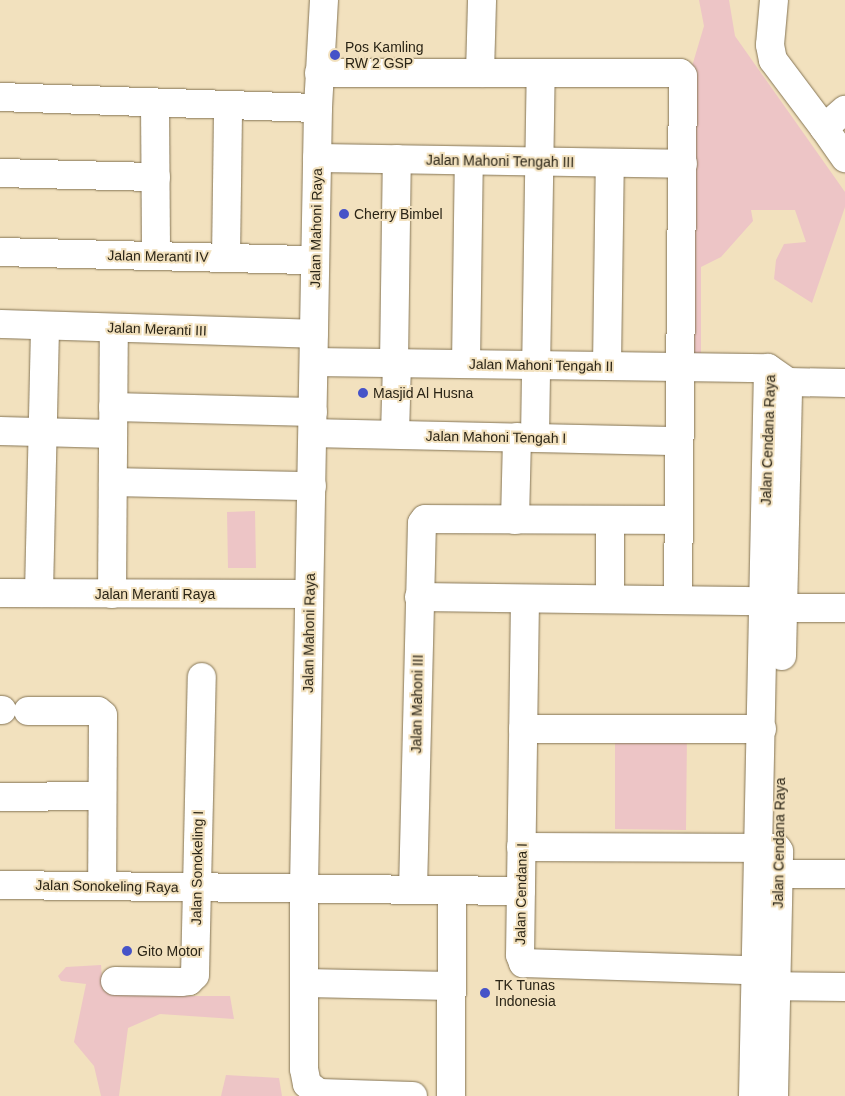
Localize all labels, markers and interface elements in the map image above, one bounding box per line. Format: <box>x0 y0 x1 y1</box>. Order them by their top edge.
place label: Pos Kamling RW 2 GSP <box>345 39 424 72</box>
marker: Pos Kamling RW 2 GSP <box>329 49 341 61</box>
street label: Jalan Mahoni Tengah III <box>426 151 574 171</box>
street label: Jalan Mahoni Raya <box>307 168 325 288</box>
place label: Cherry Bimbel <box>354 206 443 222</box>
marker: Cherry Bimbel <box>338 208 350 220</box>
street label: Jalan Meranti IV <box>107 247 209 265</box>
street label: Jalan Meranti III <box>107 319 207 339</box>
street label: Jalan Mahoni Tengah II <box>468 355 614 375</box>
street label: Jalan Cendana Raya <box>757 374 779 506</box>
place label: Masjid Al Husna <box>373 385 474 401</box>
marker: Masjid Al Husna <box>357 387 369 399</box>
street label: Jalan Mahoni Tengah I <box>425 427 567 447</box>
street label: Jalan Mahoni Raya <box>300 573 318 693</box>
street label: Jalan Meranti Raya <box>95 586 215 602</box>
street label: Jalan Mahoni III <box>408 654 426 754</box>
street label: Jalan Cendana Raya <box>769 777 789 909</box>
street label: Jalan Sonokeling I <box>188 811 206 925</box>
street label: Jalan Cendana I <box>512 843 530 945</box>
street label: Jalan Sonokeling Raya <box>35 876 179 896</box>
place label: Gito Motor <box>137 943 202 959</box>
marker: Gito Motor <box>121 945 133 957</box>
place label: TK Tunas Indonesia <box>495 977 556 1010</box>
marker: TK Tunas Indonesia <box>479 987 491 999</box>

